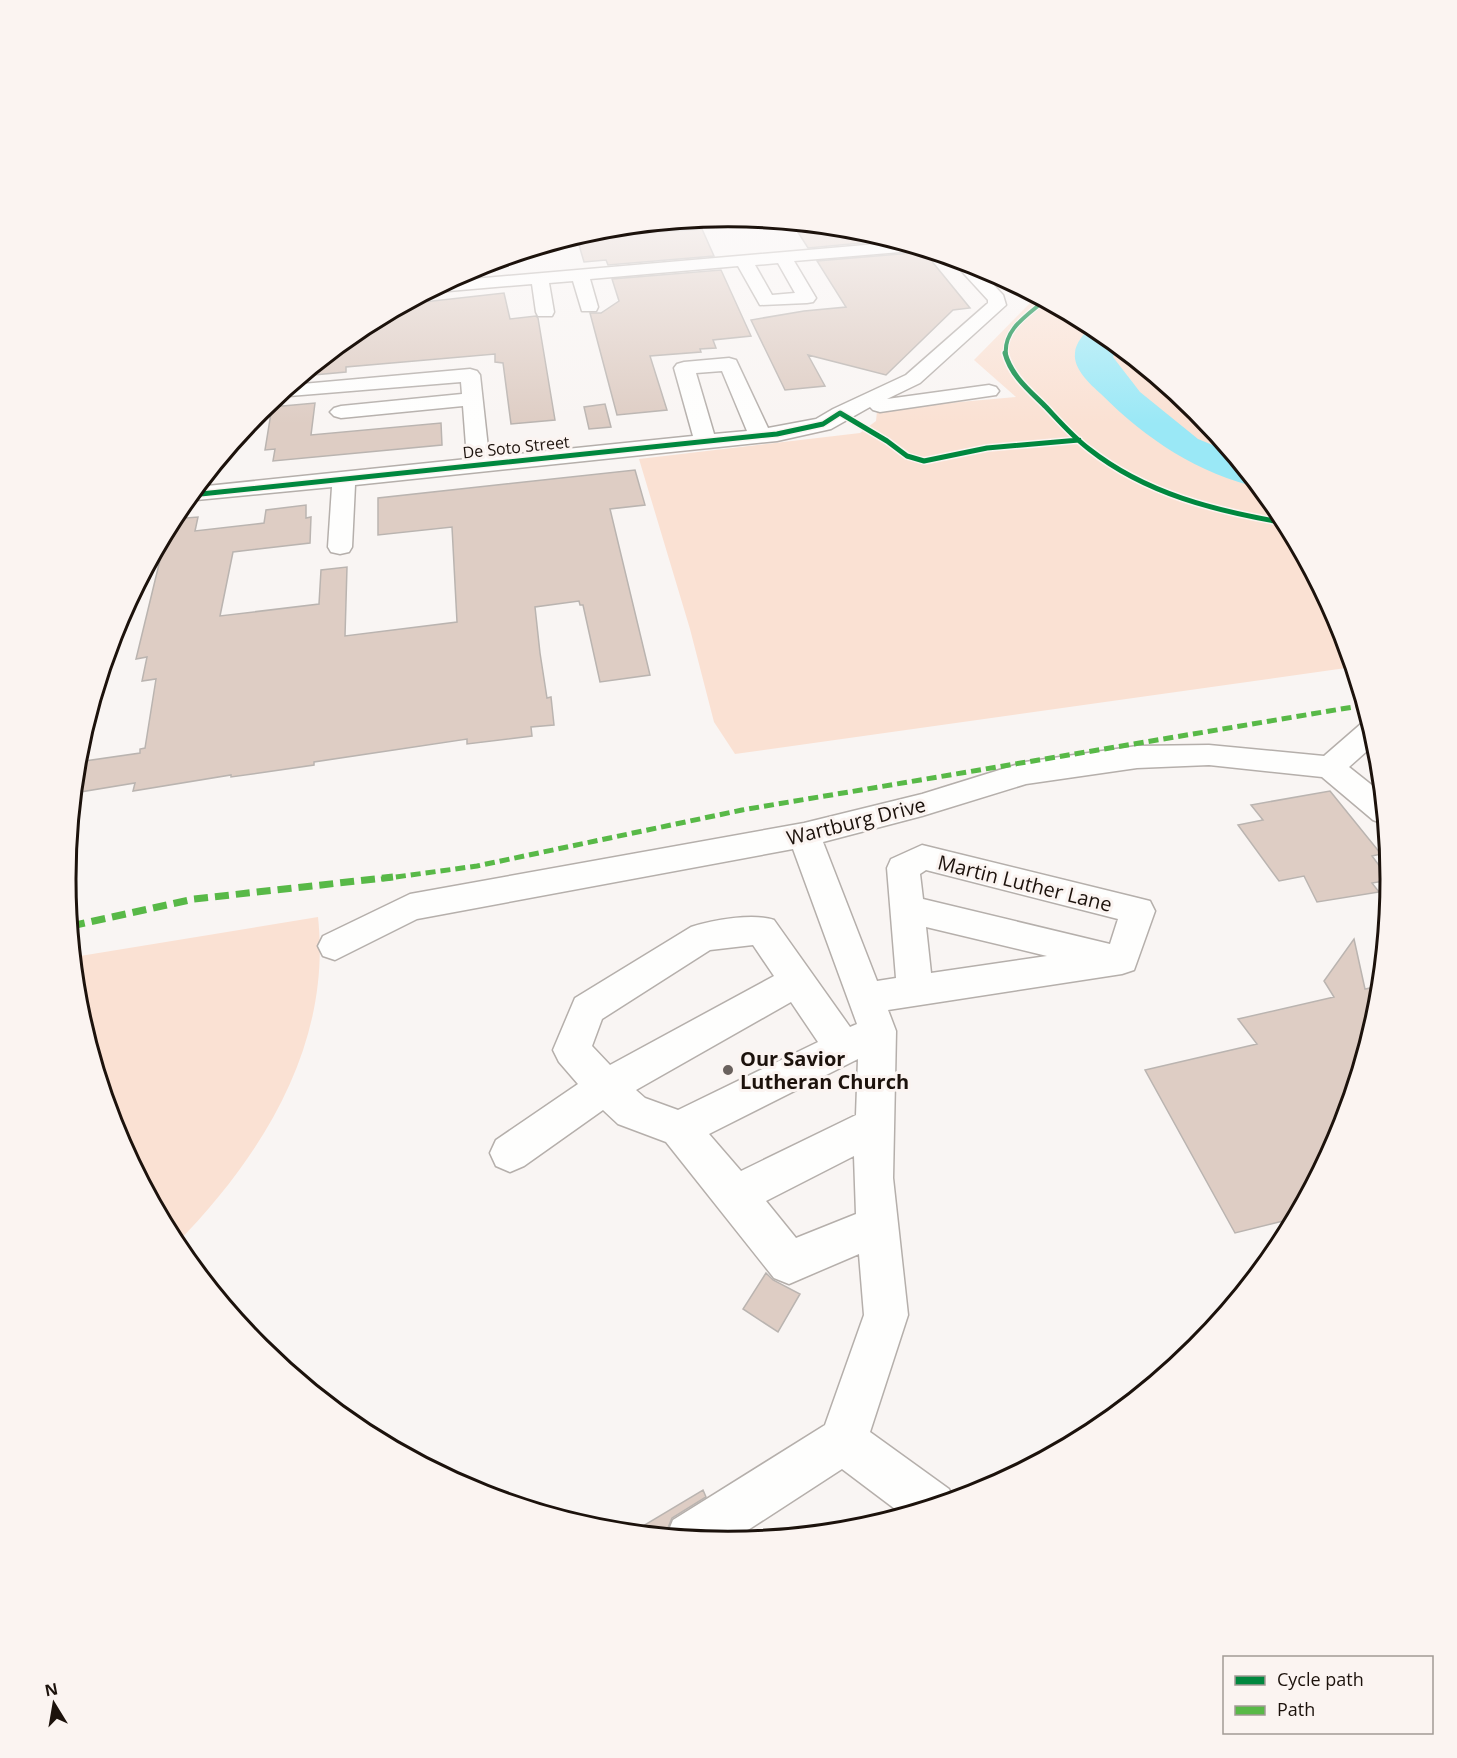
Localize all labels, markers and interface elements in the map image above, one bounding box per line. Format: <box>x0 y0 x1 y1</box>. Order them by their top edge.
street label: De Soto Street <box>461 430 571 464</box>
street label: Wartburg Drive <box>784 791 928 851</box>
street label: Martin Luther Lane <box>935 848 1115 918</box>
place label: Our Savior Lutheran Church <box>740 1045 909 1095</box>
marker: Our Savior Lutheran Church <box>721 1063 735 1077</box>
legend <box>1223 1656 1433 1734</box>
text: Cycle path <box>1277 1667 1364 1691</box>
north arrow <box>24 1674 84 1734</box>
text: N <box>43 1677 60 1701</box>
text: Path <box>1277 1697 1315 1721</box>

